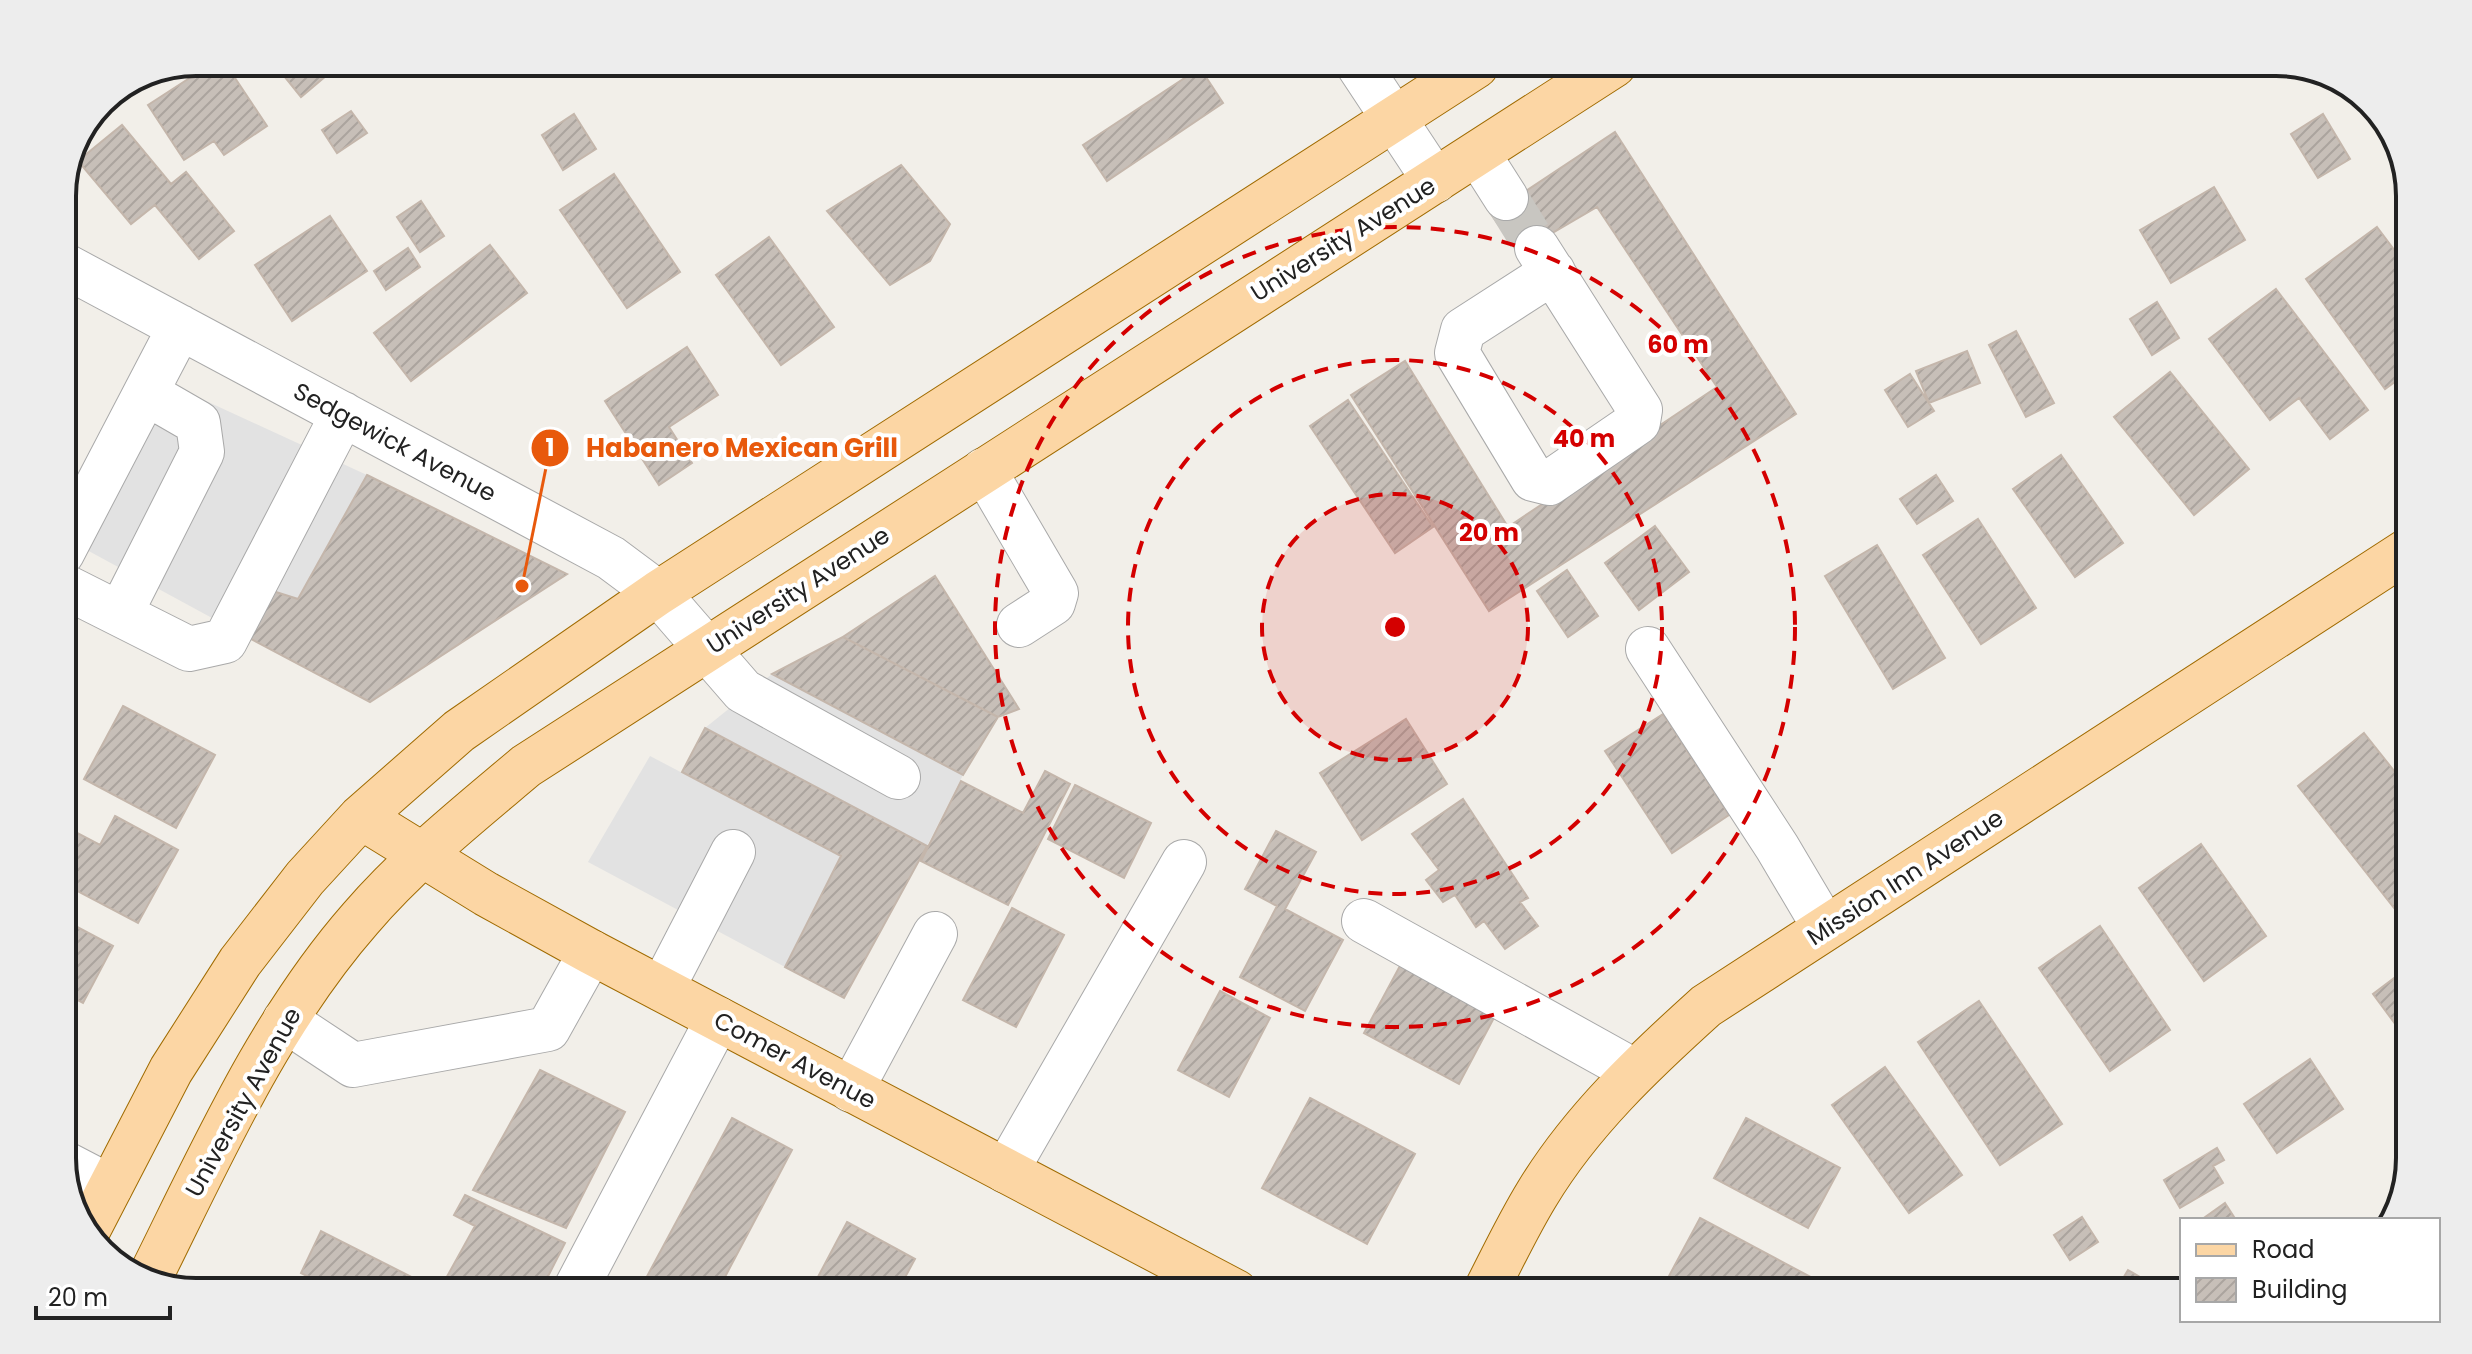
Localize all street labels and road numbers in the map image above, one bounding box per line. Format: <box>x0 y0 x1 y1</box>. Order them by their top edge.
street label: University Avenue <box>1244 169 1442 309</box>
street label: Sedgewick Avenue <box>288 375 502 509</box>
street label: University Avenue <box>700 518 896 662</box>
street label: Mission Inn Avenue <box>1800 801 2010 953</box>
street label: University Avenue <box>177 1001 309 1203</box>
street label: Comer Avenue <box>708 1003 882 1117</box>

